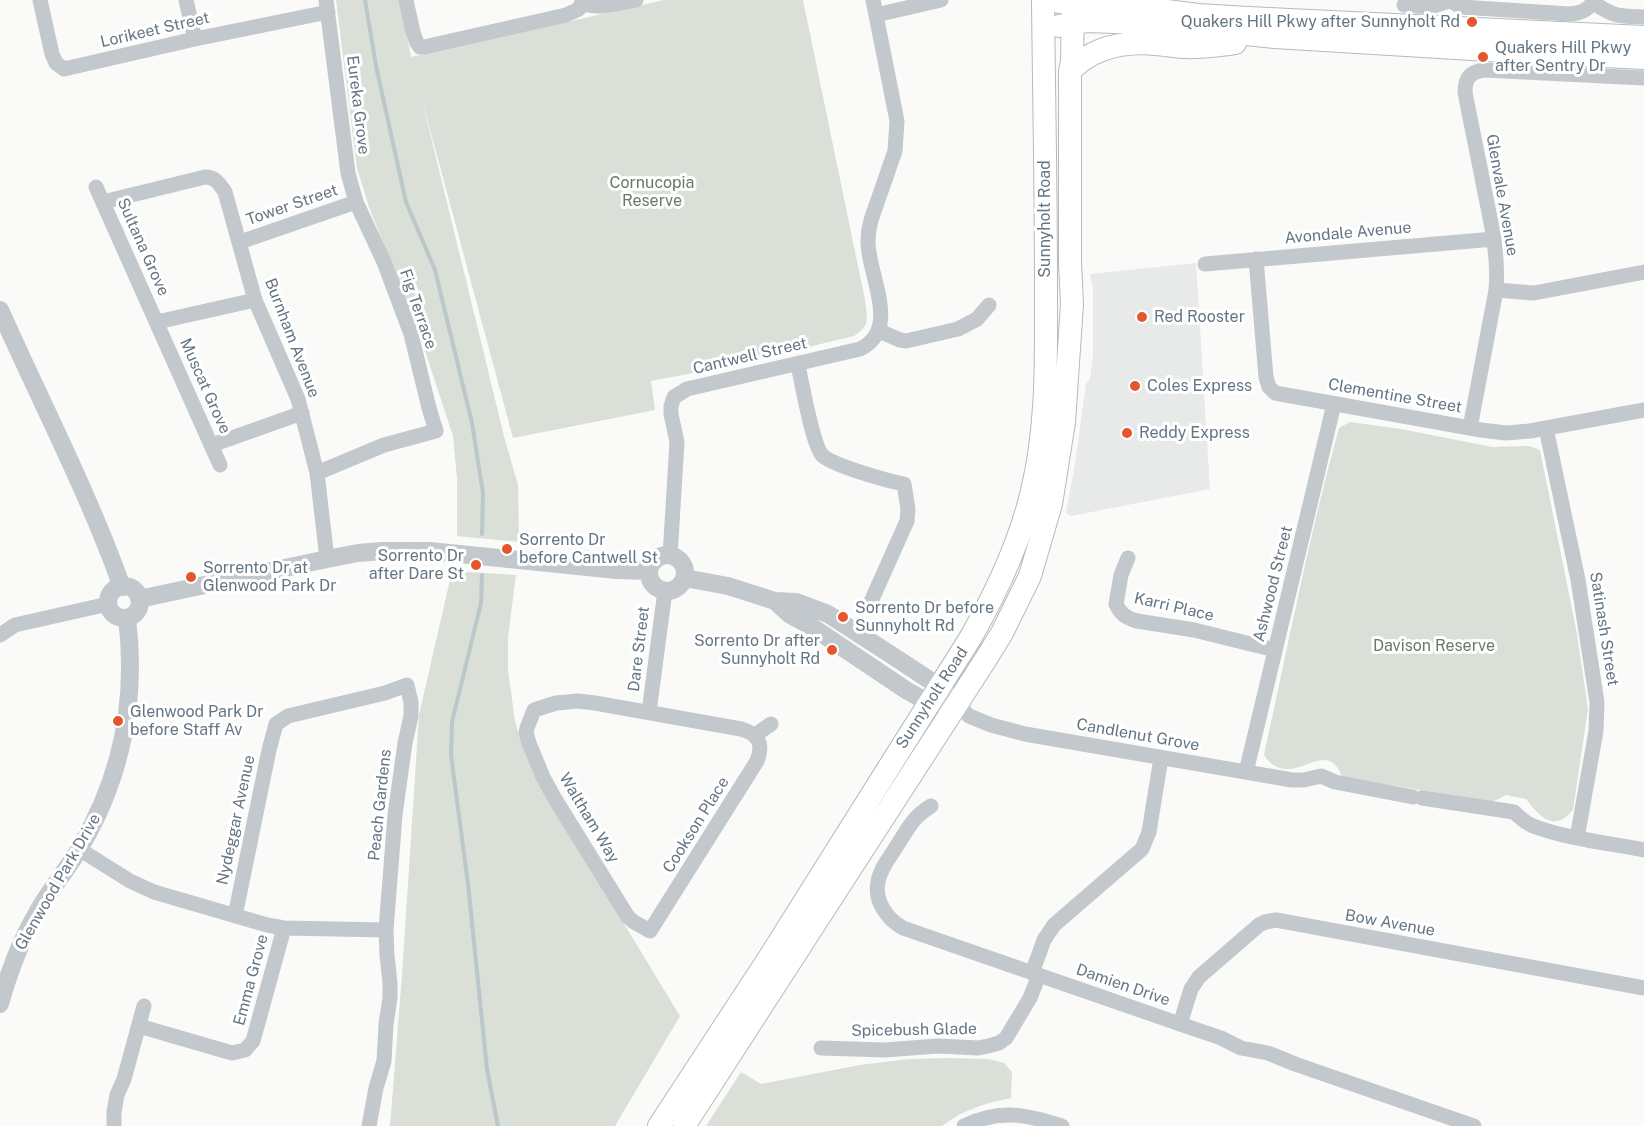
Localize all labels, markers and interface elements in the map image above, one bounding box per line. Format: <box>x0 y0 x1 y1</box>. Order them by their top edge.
street label: Lorikeet Street <box>99 8 211 52</box>
place label: Quakers Hill Pkwy after Sunnyholt Rd <box>1181 12 1460 32</box>
marker: Quakers Hill Pkwy after Sunnyholt Rd <box>1465 15 1479 29</box>
place label: Quakers Hill Pkwy after Sentry Dr <box>1495 38 1631 76</box>
marker: Quakers Hill Pkwy after Sentry Dr <box>1476 50 1490 64</box>
street label: Eureka Grove <box>342 54 374 156</box>
street label: Glenvale Avenue <box>1482 133 1522 257</box>
street label: Sunnyholt Road <box>1035 160 1055 278</box>
park label: Cornucopia Reserve <box>610 173 694 211</box>
street label: Tower Street <box>244 180 340 230</box>
street label: Sultana Grove <box>113 195 173 299</box>
street label: Avondale Avenue <box>1284 218 1412 248</box>
street label: Fig Terrace <box>395 266 441 352</box>
street label: Burnham Avenue <box>260 276 324 400</box>
place label: Red Rooster <box>1154 307 1245 327</box>
marker: Red Rooster <box>1135 310 1149 324</box>
street label: Cantwell Street <box>691 334 809 378</box>
street label: Muscat Grove <box>175 335 235 437</box>
street label: Clementine Street <box>1327 375 1463 417</box>
place label: Coles Express <box>1147 376 1252 396</box>
marker: Coles Express <box>1128 379 1142 393</box>
place label: Reddy Express <box>1139 423 1250 443</box>
marker: Reddy Express <box>1120 426 1134 440</box>
street label: Ashwood Street <box>1249 524 1297 644</box>
place label: Sorrento Dr before Cantwell St <box>519 530 658 568</box>
marker: Sorrento Dr before Cantwell St <box>500 542 514 556</box>
place label: Sorrento Dr after Dare St <box>369 546 464 584</box>
place label: Sorrento Dr at Glenwood Park Dr <box>203 558 336 596</box>
marker: Sorrento Dr after Dare St <box>469 558 483 572</box>
marker: Sorrento Dr at Glenwood Park Dr <box>184 570 198 584</box>
street label: Satinash Street <box>1585 571 1623 687</box>
street label: Karri Place <box>1132 588 1216 626</box>
place label: Sorrento Dr before Sunnyholt Rd <box>855 598 994 636</box>
street label: Dare Street <box>624 605 654 693</box>
marker: Sorrento Dr before Sunnyholt Rd <box>836 610 850 624</box>
place label: Sorrento Dr after Sunnyholt Rd <box>694 631 820 669</box>
park label: Davison Reserve <box>1373 636 1495 656</box>
marker: Sorrento Dr after Sunnyholt Rd <box>825 643 839 657</box>
street label: Sunnyholt Road <box>892 644 972 752</box>
place label: Glenwood Park Dr before Staff Av <box>130 702 263 740</box>
marker: Glenwood Park Dr before Staff Av <box>111 714 125 728</box>
street label: Candlenut Grove <box>1075 715 1201 755</box>
street label: Peach Gardens <box>365 748 395 862</box>
street label: Nydeggar Avenue <box>213 753 259 887</box>
street label: Waltham Way <box>555 770 623 866</box>
street label: Cookson Place <box>659 773 733 877</box>
street label: Glenwood Park Drive <box>11 810 105 954</box>
street label: Bow Avenue <box>1344 906 1436 940</box>
street label: Emma Grove <box>230 932 272 1028</box>
street label: Damien Drive <box>1073 960 1173 1010</box>
street label: Spicebush Glade <box>851 1019 977 1041</box>

